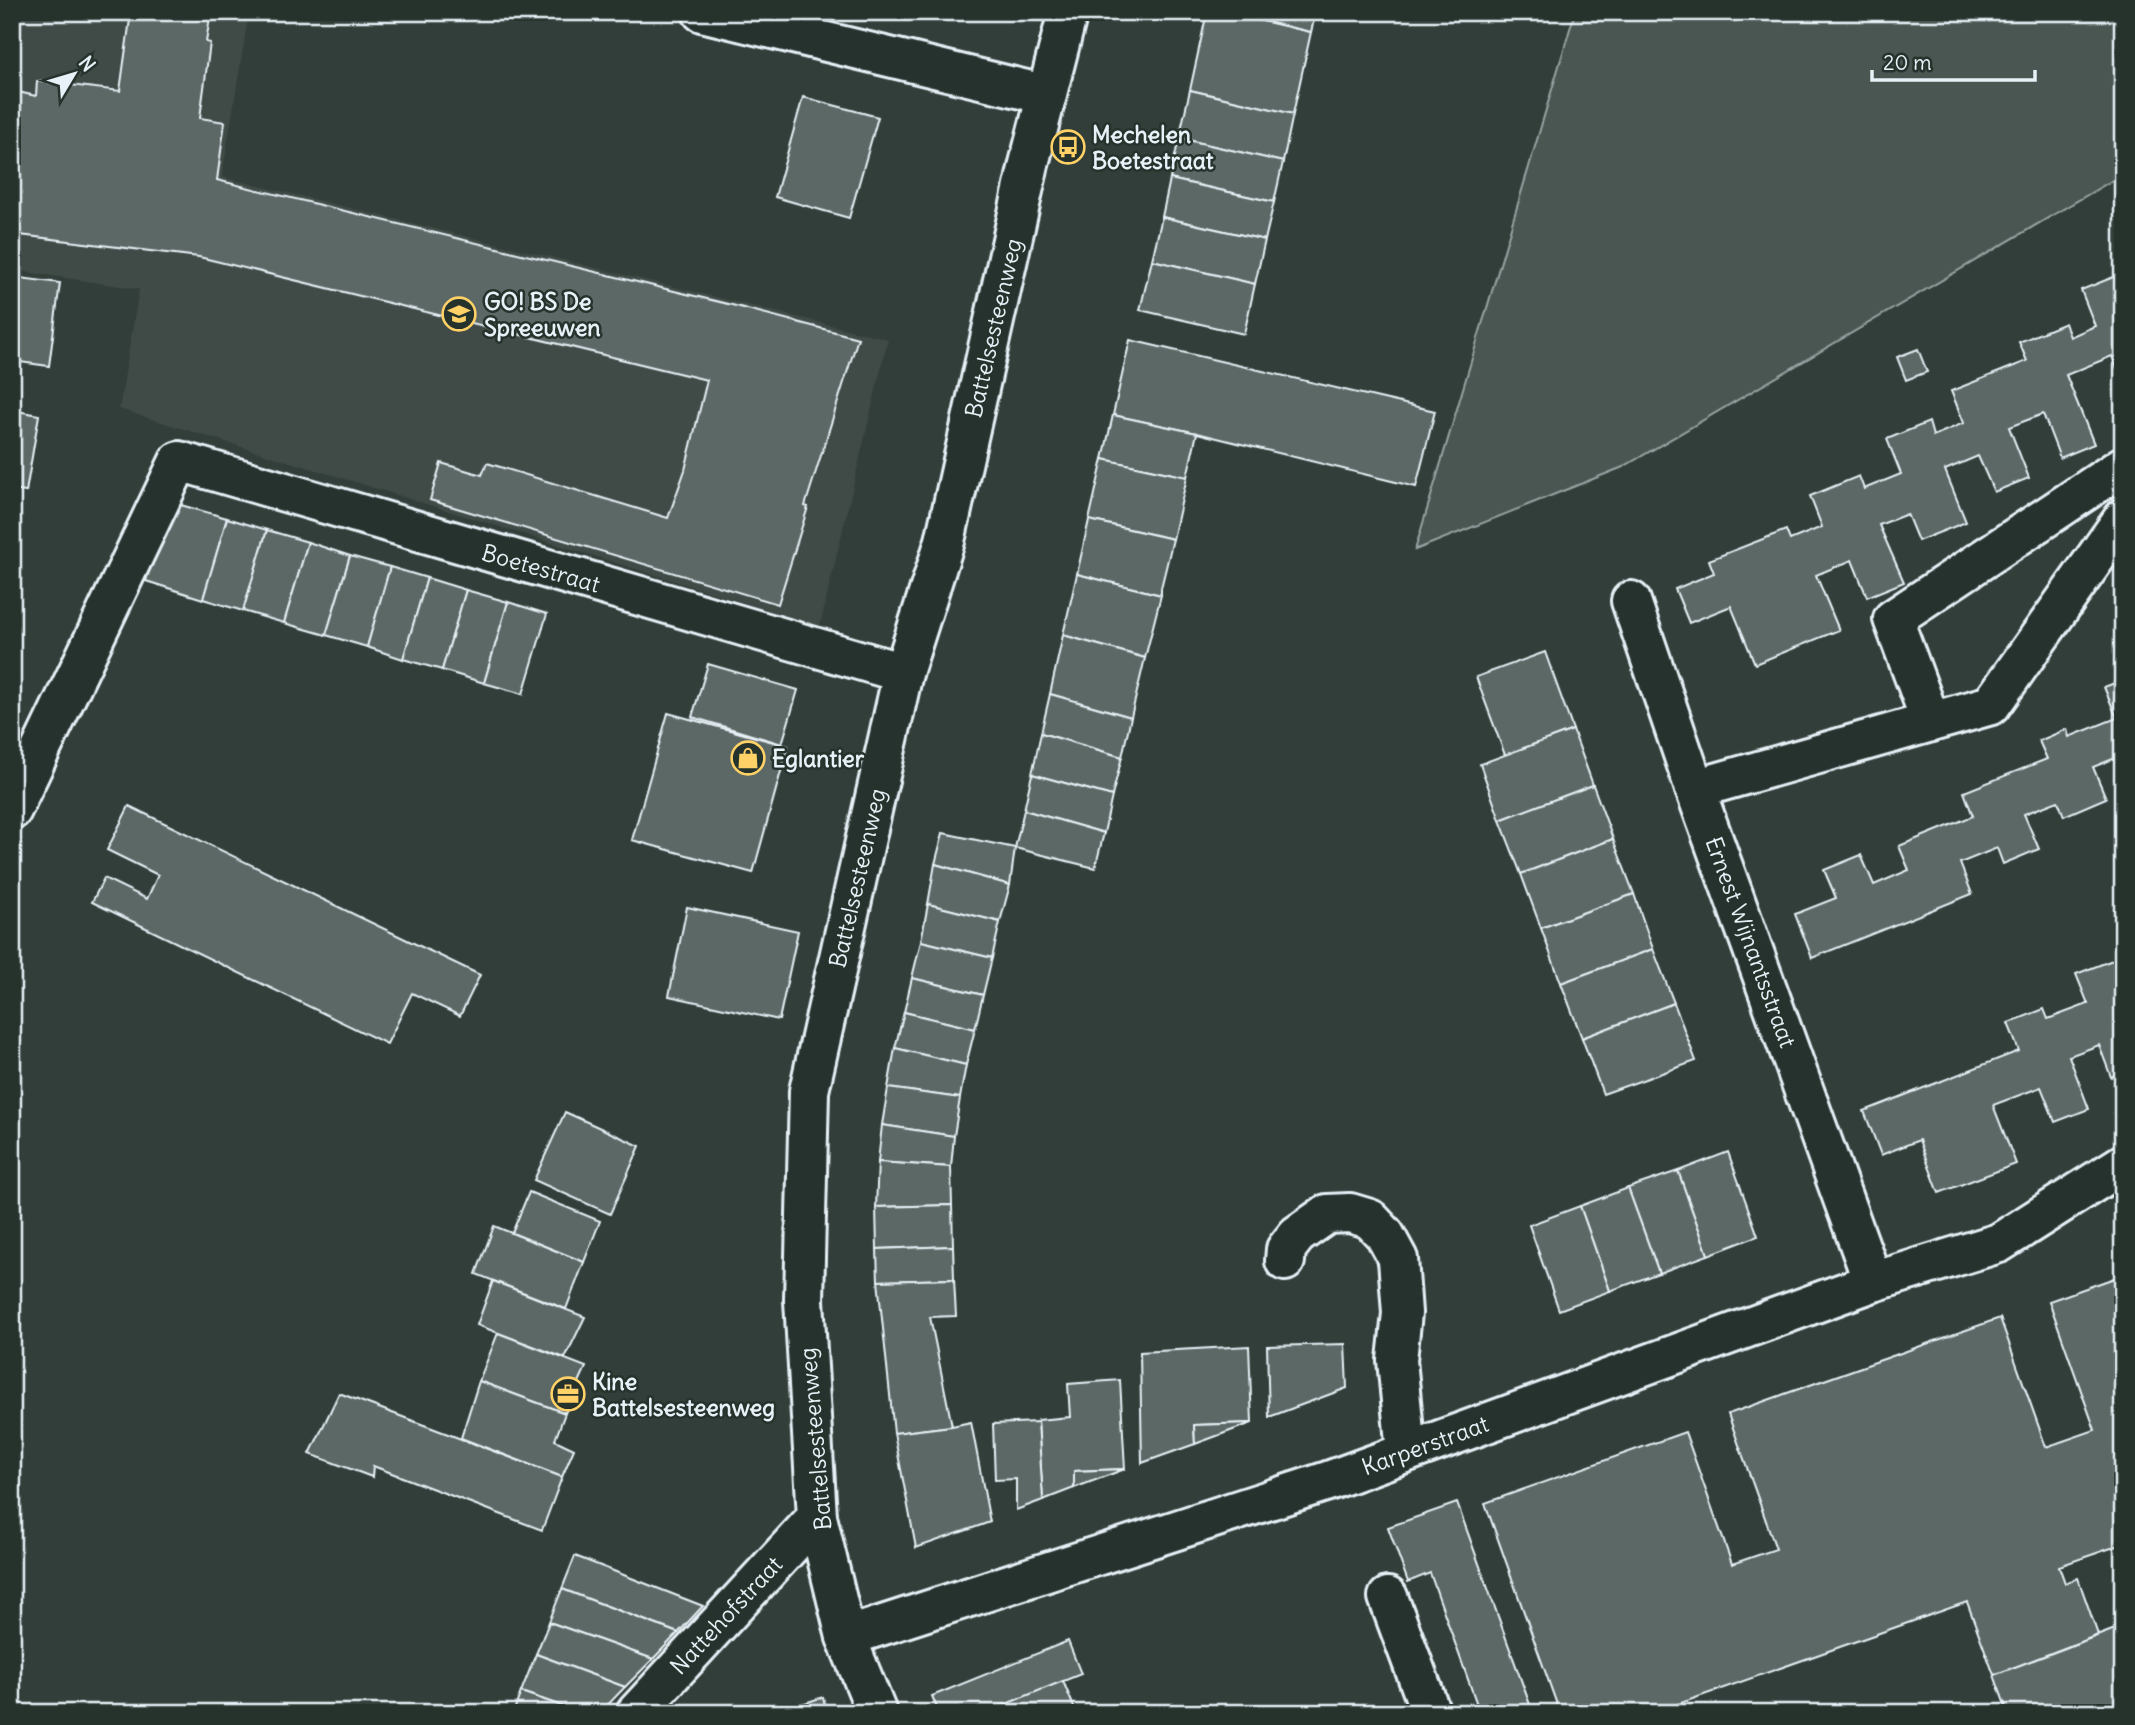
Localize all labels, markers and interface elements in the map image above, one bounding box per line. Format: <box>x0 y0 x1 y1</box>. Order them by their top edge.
north arrow <box>38 38 108 108</box>
scale bar <box>1872 38 2035 82</box>
text: 20 m <box>1883 49 1932 76</box>
text: N <box>74 51 101 76</box>
place label: Mechelen Boetestraat <box>1092 120 1214 175</box>
bus stop icon: Mechelen Boetestraat <box>1049 128 1087 166</box>
street label: Battelsesteenweg <box>958 236 1028 420</box>
place label: GO! BS De Spreeuwen <box>484 287 601 342</box>
school or university icon: GO! BS De Spreeuwen <box>440 295 478 333</box>
street label: Boetestraat <box>479 537 604 599</box>
shop icon: Eglantier <box>729 739 767 777</box>
place label: Eglantier <box>772 744 865 773</box>
street label: Battelsesteenweg <box>822 786 892 970</box>
street label: Ernest Wijnantsstraat <box>1699 833 1803 1052</box>
street label: Battelsesteenweg <box>793 1347 837 1531</box>
place label: Kine Battelsesteenweg <box>592 1367 775 1422</box>
office icon: Kine Battelsesteenweg <box>549 1375 587 1413</box>
street label: Karperstraat <box>1358 1409 1493 1481</box>
street label: Nattehofstraat <box>664 1550 788 1680</box>

